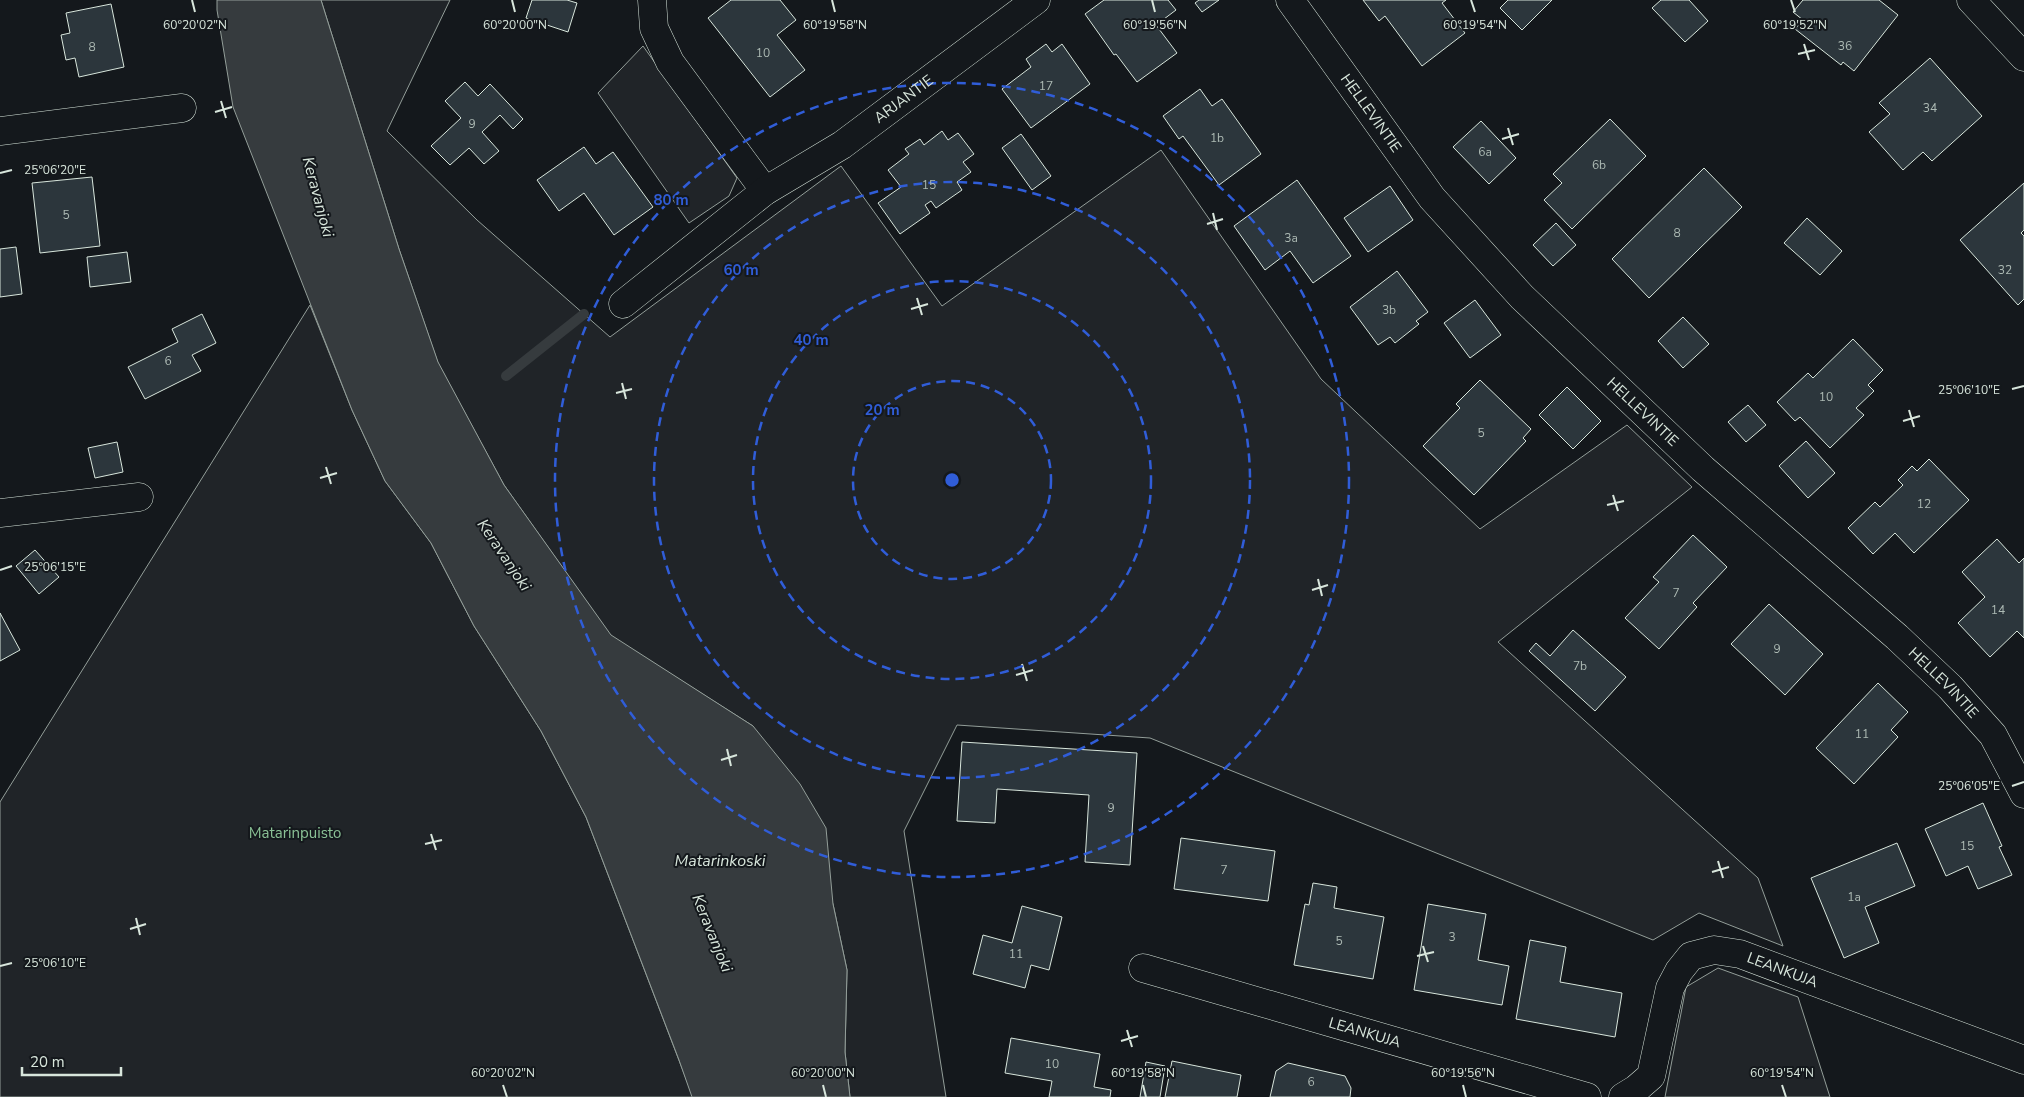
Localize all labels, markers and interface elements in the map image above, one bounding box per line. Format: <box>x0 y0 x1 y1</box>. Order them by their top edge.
text: 60°20'02"N <box>163 17 227 33</box>
text: 60°20'00"N <box>483 17 547 33</box>
text: 60°19'58"N <box>803 17 867 33</box>
text: 60°19'56"N <box>1123 17 1187 33</box>
text: 60°19'54"N <box>1443 17 1507 33</box>
text: 60°19'52"N <box>1763 17 1827 33</box>
house number: 36 <box>1838 38 1852 54</box>
house number: 8 <box>88 39 96 55</box>
house number: 10 <box>756 45 770 61</box>
street label: ARJANTIE <box>870 70 937 128</box>
street label: HELLEVINTIE <box>1336 70 1406 156</box>
house number: 17 <box>1039 78 1053 94</box>
house number: 34 <box>1923 100 1937 116</box>
house number: 9 <box>468 116 476 132</box>
house number: 1b <box>1210 130 1224 146</box>
house number: 6a <box>1478 144 1492 160</box>
water label: Keravanjoki <box>297 154 339 240</box>
house number: 6b <box>1592 157 1606 173</box>
text: 25°06'20"E <box>24 162 86 178</box>
house number: 15 <box>922 177 936 193</box>
text: 80 m <box>653 190 689 210</box>
house number: 5 <box>62 207 70 223</box>
house number: 8 <box>1673 225 1681 241</box>
house number: 3a <box>1284 230 1298 246</box>
text: 60 m <box>723 260 759 280</box>
house number: 32 <box>1998 262 2012 278</box>
house number: 3b <box>1382 302 1396 318</box>
text: 40 m <box>793 330 829 350</box>
house number: 6 <box>164 353 172 369</box>
street label: HELLEVINTIE <box>1602 373 1683 451</box>
text: 25°06'10"E <box>1938 382 2000 398</box>
house number: 10 <box>1819 389 1833 405</box>
text: 20 m <box>864 400 900 420</box>
house number: 5 <box>1477 425 1485 441</box>
centre of rings <box>943 471 961 489</box>
house number: 12 <box>1917 496 1931 512</box>
water label: Keravanjoki <box>472 515 536 596</box>
text: 25°06'15"E <box>24 559 86 575</box>
house number: 7 <box>1672 585 1680 601</box>
house number: 14 <box>1991 602 2005 618</box>
house number: 9 <box>1773 641 1781 657</box>
street label: HELLEVINTIE <box>1904 643 1983 722</box>
house number: 7b <box>1573 658 1587 674</box>
house number: 11 <box>1855 726 1869 742</box>
text: 25°06'05"E <box>1938 778 2000 794</box>
house number: 9 <box>1107 800 1115 816</box>
park label: Matarinpuisto <box>249 823 341 843</box>
house number: 15 <box>1960 838 1974 854</box>
water label: Matarinkoski <box>675 850 766 872</box>
house number: 7 <box>1220 862 1228 878</box>
house number: 1a <box>1847 889 1861 905</box>
water label: Keravanjoki <box>686 891 738 976</box>
house number: 3 <box>1448 929 1456 945</box>
house number: 5 <box>1335 933 1343 949</box>
house number: 11 <box>1009 946 1023 962</box>
street label: LEANKUJA <box>1744 947 1821 992</box>
text: 25°06'10"E <box>24 955 86 971</box>
street label: LEANKUJA <box>1326 1012 1403 1052</box>
scale bar <box>22 1044 121 1076</box>
text: 20 m <box>30 1052 65 1072</box>
house number: 10 <box>1045 1056 1059 1072</box>
text: 60°20'02"N <box>471 1065 535 1081</box>
text: 60°20'00"N <box>791 1065 855 1081</box>
text: 60°19'58"N <box>1111 1065 1175 1081</box>
text: 60°19'56"N <box>1431 1065 1495 1081</box>
text: 60°19'54"N <box>1750 1065 1814 1081</box>
house number: 6 <box>1307 1074 1315 1090</box>

